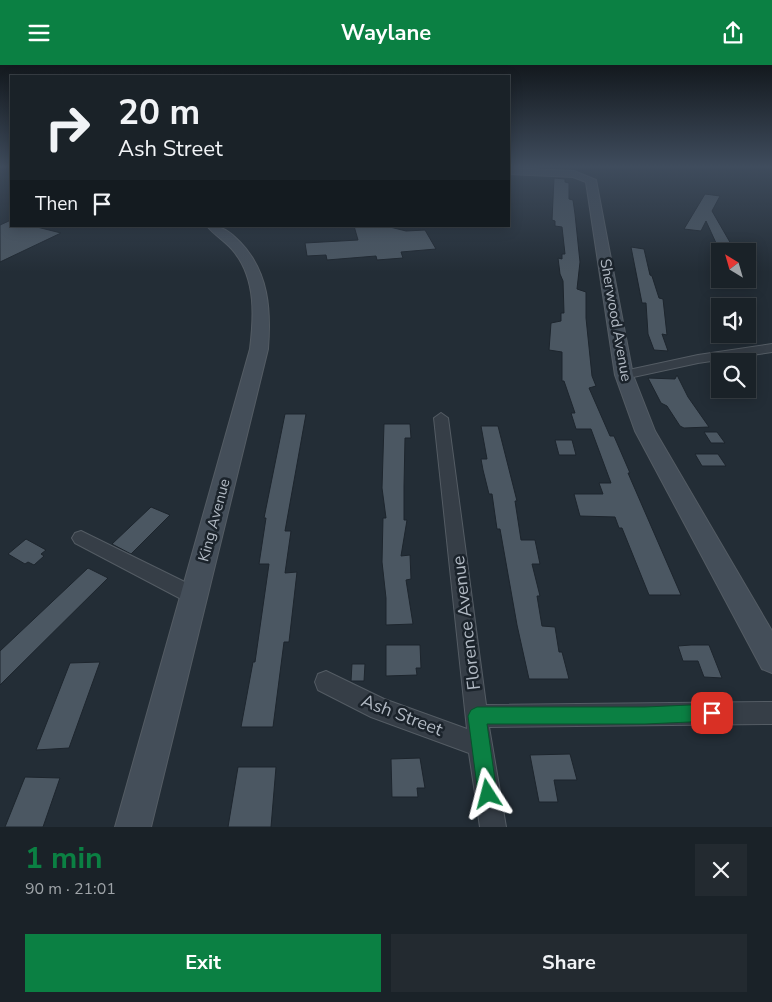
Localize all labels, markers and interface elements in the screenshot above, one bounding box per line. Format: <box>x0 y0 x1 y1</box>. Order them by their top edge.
text: Waylane <box>341 18 431 48</box>
icon: menu <box>25 19 53 47</box>
icon: share <box>719 19 747 47</box>
text: 20 m <box>118 89 200 136</box>
icon: right <box>35 95 100 160</box>
text: Ash Street <box>118 134 223 164</box>
icon: arrive <box>88 190 116 218</box>
text: Then <box>35 191 78 217</box>
north arrow <box>711 243 756 287</box>
map controls <box>711 243 756 398</box>
street label: Sherwood Avenue <box>595 257 637 383</box>
button: sound <box>711 298 756 343</box>
button: search <box>711 353 756 398</box>
street label: King Avenue <box>193 476 235 564</box>
street label: Florence Avenue <box>446 555 486 691</box>
street label: Ash Street <box>358 688 447 742</box>
pin <box>691 692 733 734</box>
icon: arrive <box>698 699 726 727</box>
position arrow <box>461 767 513 819</box>
text: 1 min <box>25 838 103 879</box>
button: close <box>695 844 747 896</box>
text: 90 m · 21:01 <box>25 878 116 900</box>
button: Exit <box>25 934 381 992</box>
button: Share <box>391 934 747 992</box>

